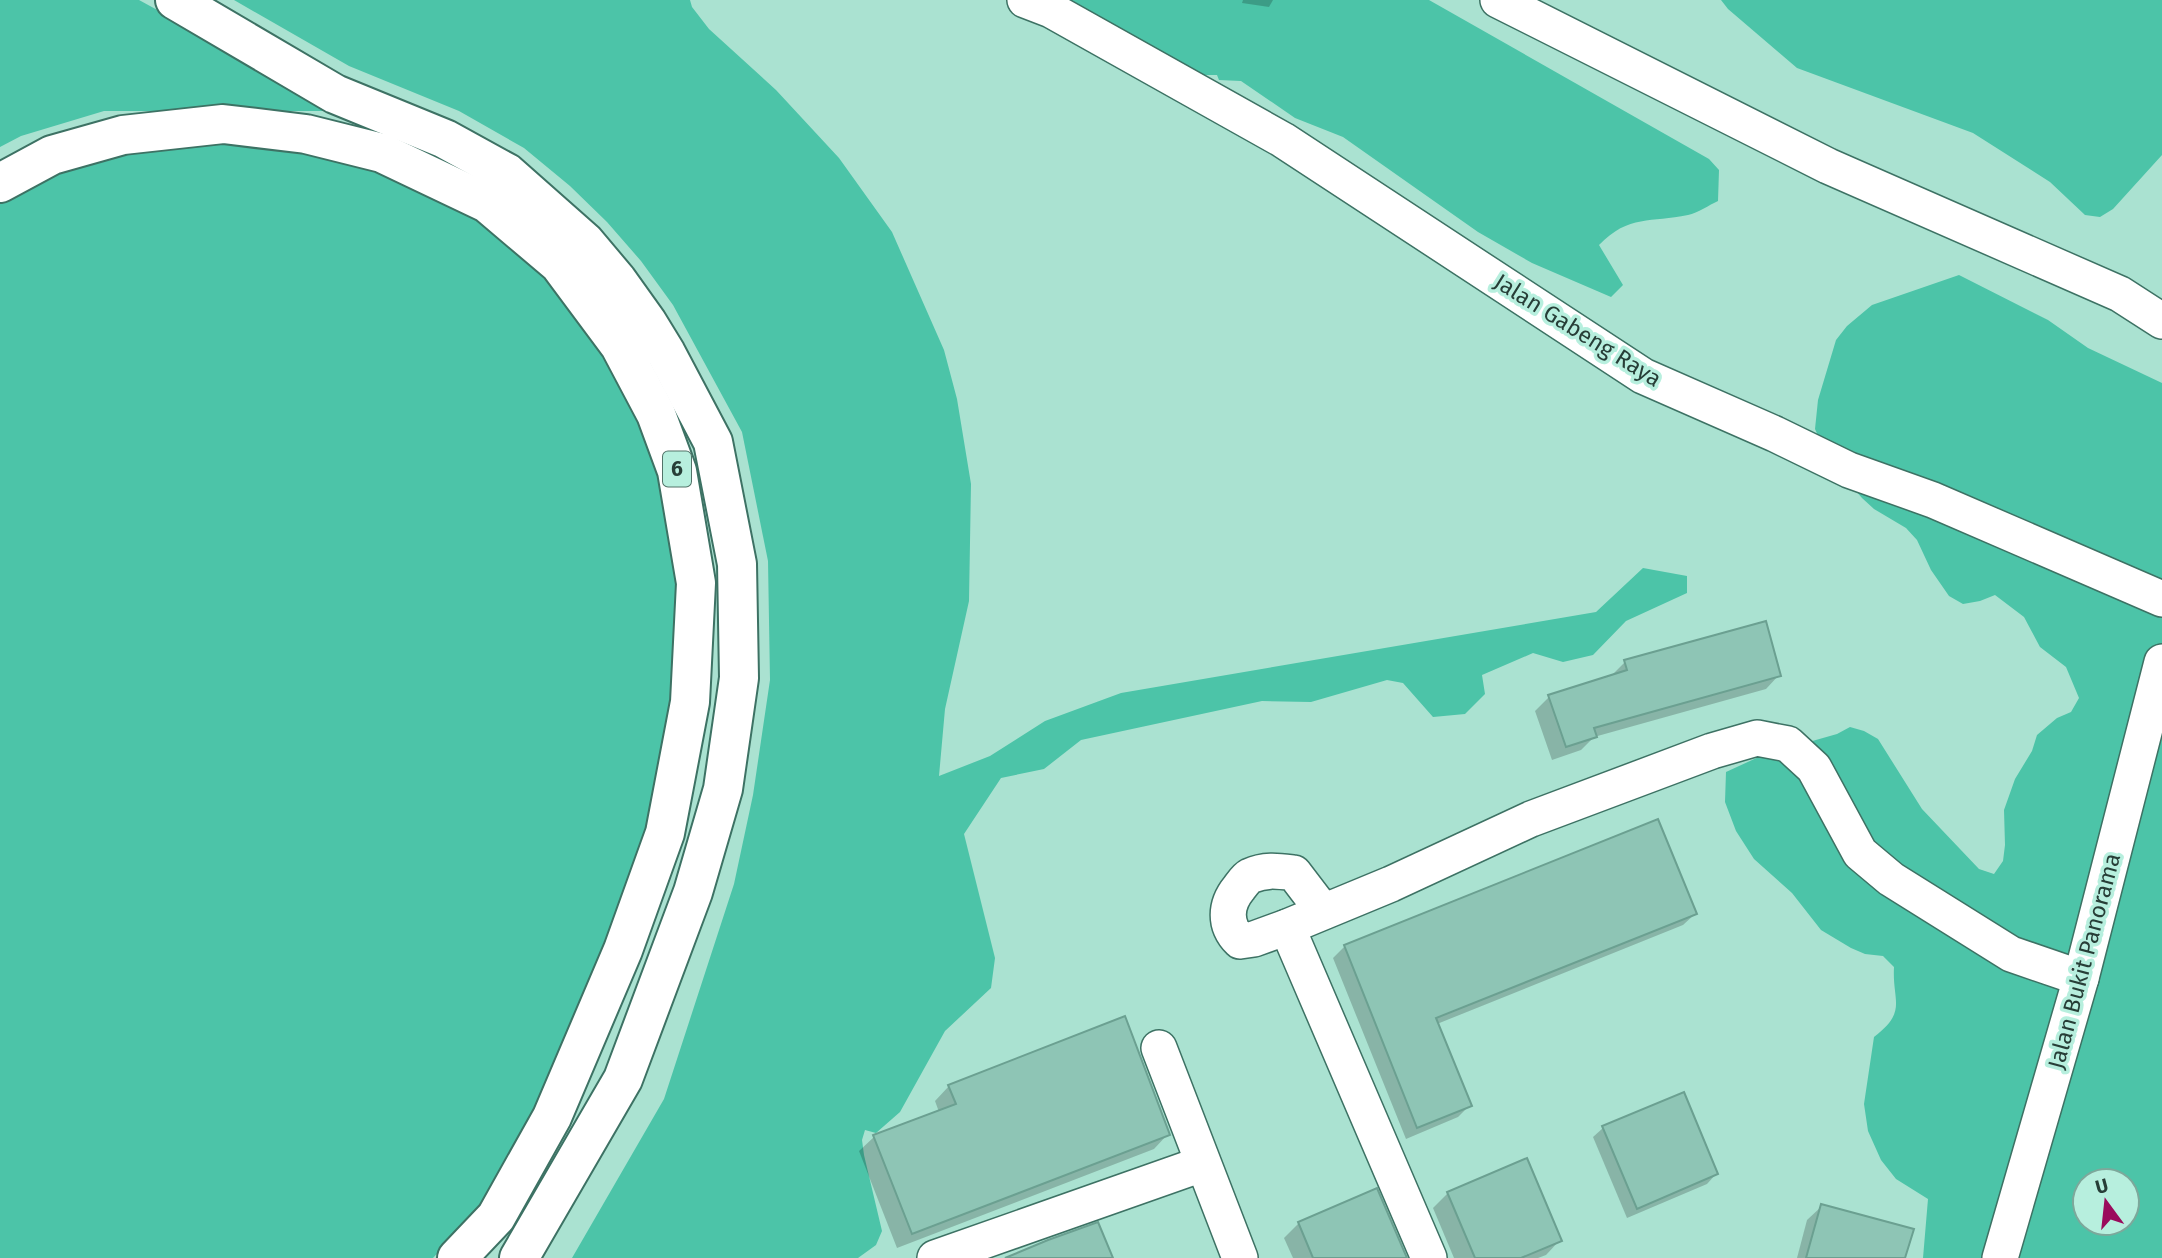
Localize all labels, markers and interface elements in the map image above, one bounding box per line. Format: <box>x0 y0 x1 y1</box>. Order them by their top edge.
street label: Jalan Gabeng Raya <box>1489 267 1667 393</box>
road number: 6 <box>663 452 691 486</box>
street label: Jalan Bukit Panorama <box>2042 850 2126 1072</box>
north arrow <box>2071 1167 2141 1237</box>
text: U <box>2093 1173 2111 1199</box>

